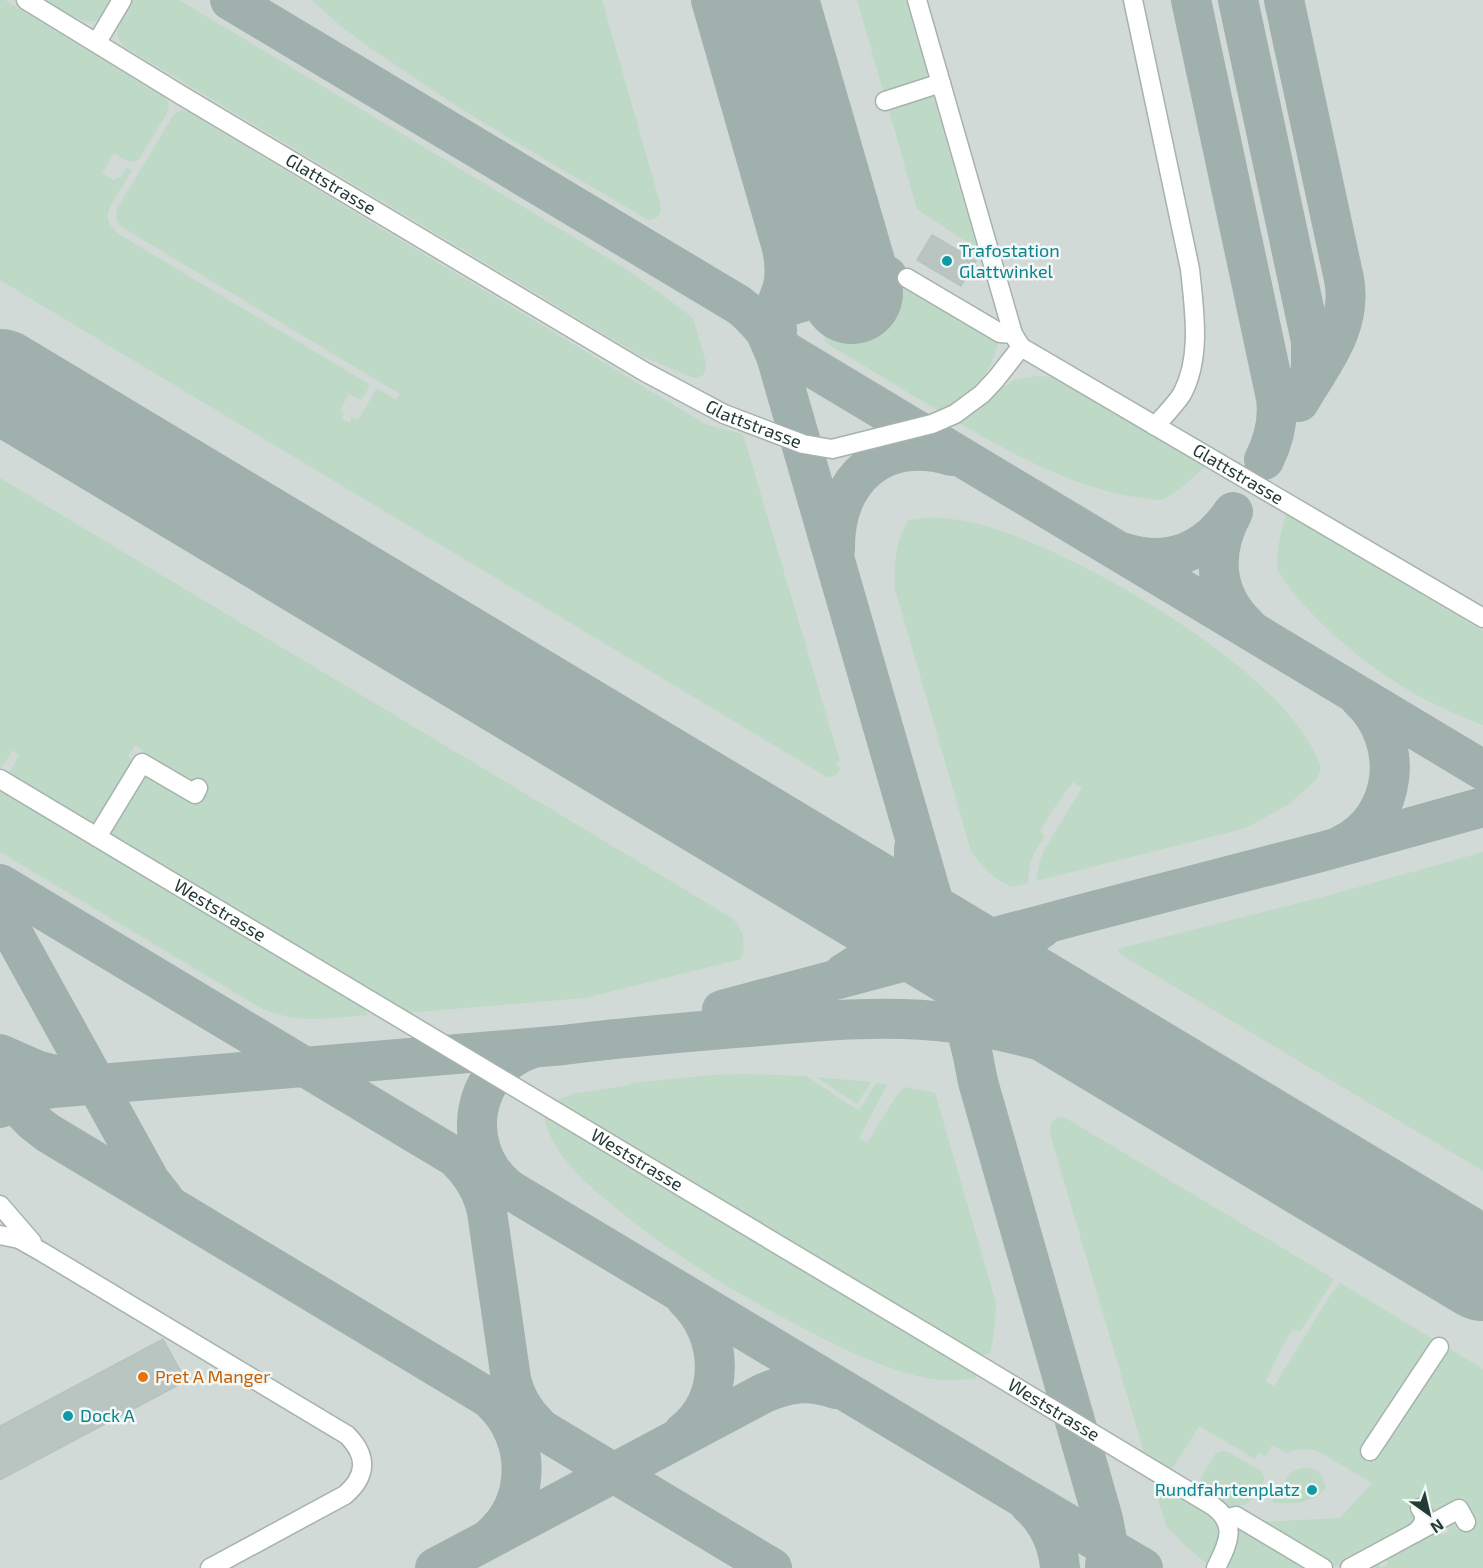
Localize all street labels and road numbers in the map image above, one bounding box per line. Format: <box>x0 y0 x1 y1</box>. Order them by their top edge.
street label: Glattstrasse <box>282 148 380 219</box>
street label: Glattstrasse <box>702 394 805 452</box>
street label: Glattstrasse <box>1189 438 1288 509</box>
street label: Weststrasse <box>170 874 270 946</box>
street label: Weststrasse <box>587 1123 687 1195</box>
street label: Weststrasse <box>1004 1373 1104 1445</box>

